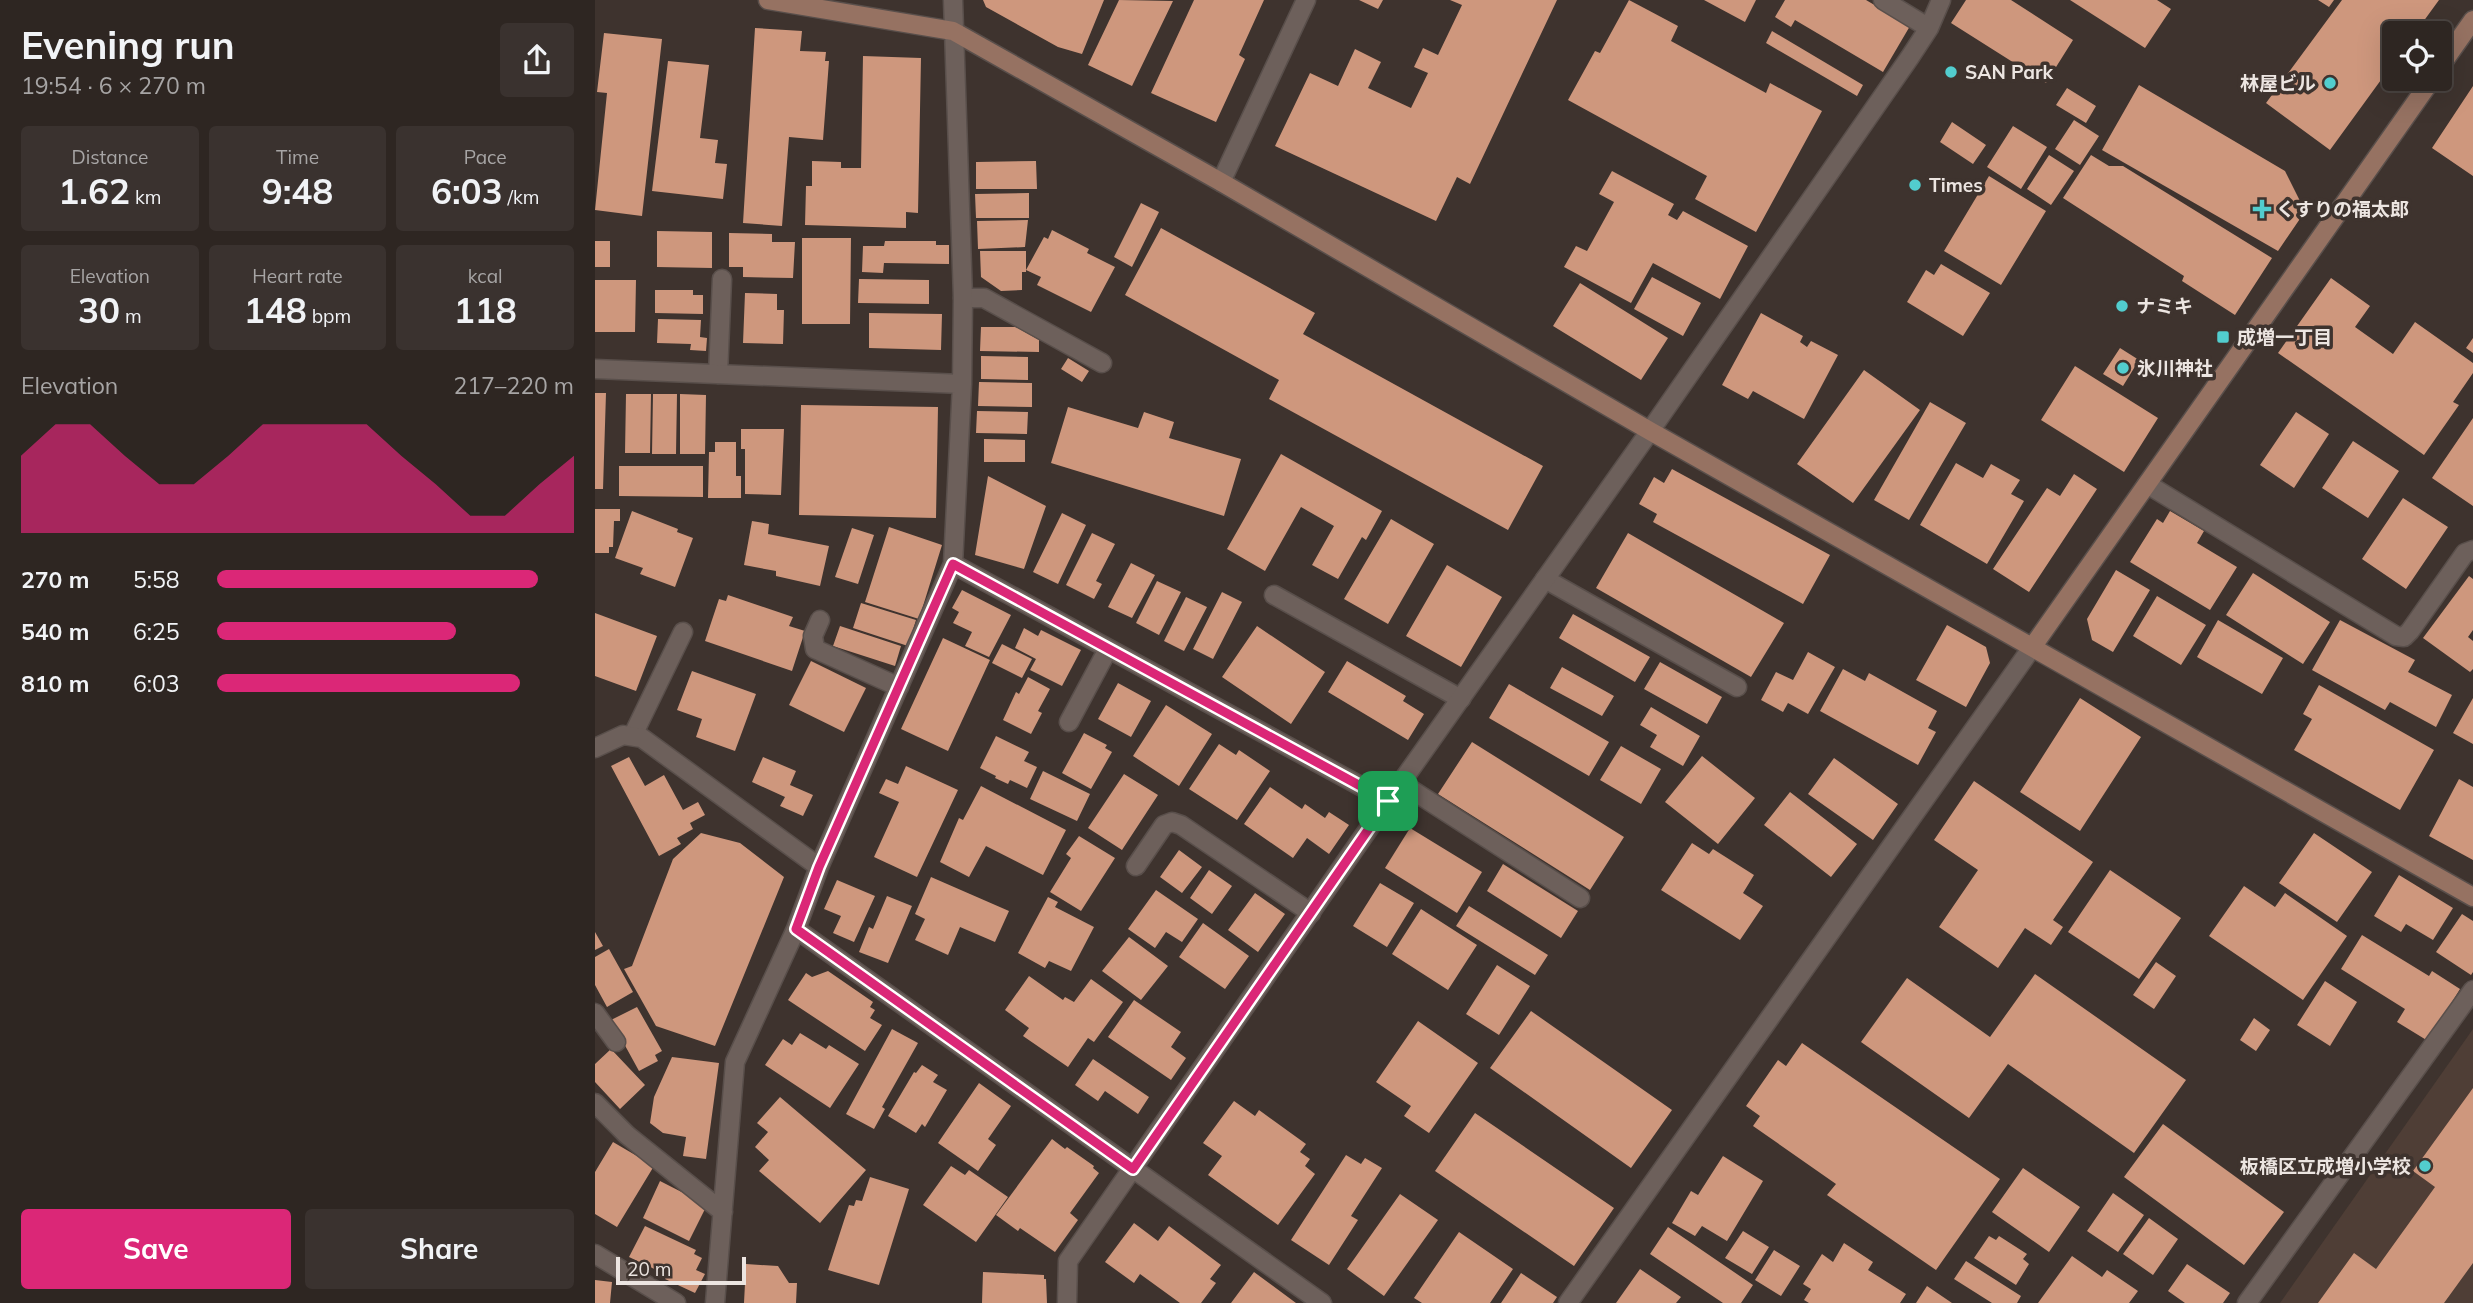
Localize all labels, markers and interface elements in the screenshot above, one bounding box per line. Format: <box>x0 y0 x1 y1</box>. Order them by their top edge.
text: Evening run <box>21 21 235 69</box>
map controls <box>2382 21 2452 91</box>
button: locate <box>2382 21 2452 91</box>
button: share <box>500 23 574 97</box>
place label: SAN Park <box>1965 60 2053 84</box>
marker: SAN Park <box>1943 64 1959 80</box>
text: 19:54 · 6 × 270 m <box>21 71 206 100</box>
place label: 林屋ビル <box>2240 71 2316 95</box>
marker: 林屋ビル <box>2322 75 2338 91</box>
text: Distance <box>71 145 148 169</box>
text: Time <box>276 145 319 169</box>
text: Pace <box>464 145 507 169</box>
text: 1.62 <box>58 169 130 213</box>
text: 9:48 <box>262 169 333 213</box>
text: 6:03 <box>431 169 503 213</box>
place label: Times <box>1929 173 1983 197</box>
marker: Times <box>1907 177 1923 193</box>
text: km <box>130 185 161 209</box>
text: /km <box>503 185 539 209</box>
place label: くすりの福太郎 <box>2276 197 2409 221</box>
marker: くすりの福太郎 <box>2254 201 2270 217</box>
text: Elevation <box>70 264 150 288</box>
text: Heart rate <box>252 264 343 288</box>
text: kcal <box>468 264 503 288</box>
text: 30 <box>78 288 120 332</box>
text: 148 <box>244 288 307 332</box>
text: 118 <box>454 288 517 332</box>
place label: ナミキ <box>2136 294 2193 318</box>
marker: ナミキ <box>2114 298 2130 314</box>
text: m <box>120 304 142 328</box>
text: bpm <box>307 304 351 328</box>
place label: 成増一丁目 <box>2237 325 2332 349</box>
marker: 成増一丁目 <box>2215 329 2231 345</box>
place label: 氷川神社 <box>2137 356 2213 380</box>
marker: 氷川神社 <box>2115 360 2131 376</box>
text: Elevation <box>21 371 118 400</box>
text: 217–220 m <box>453 371 574 400</box>
text: 270 m <box>21 565 89 594</box>
text: 5:58 <box>133 565 180 594</box>
text: 540 m <box>21 617 89 646</box>
text: 6:25 <box>133 617 180 646</box>
text: 810 m <box>21 669 89 698</box>
text: 6:03 <box>133 669 180 698</box>
pin <box>1358 771 1418 831</box>
icon: arrive <box>1369 782 1407 820</box>
place label: 板橋区立成増小学校 <box>2240 1154 2411 1178</box>
marker: 板橋区立成増小学校 <box>2417 1158 2433 1174</box>
button: Save <box>21 1209 291 1289</box>
button: Share <box>305 1209 574 1289</box>
scale bar <box>616 1254 745 1286</box>
text: 20 m <box>627 1257 671 1281</box>

